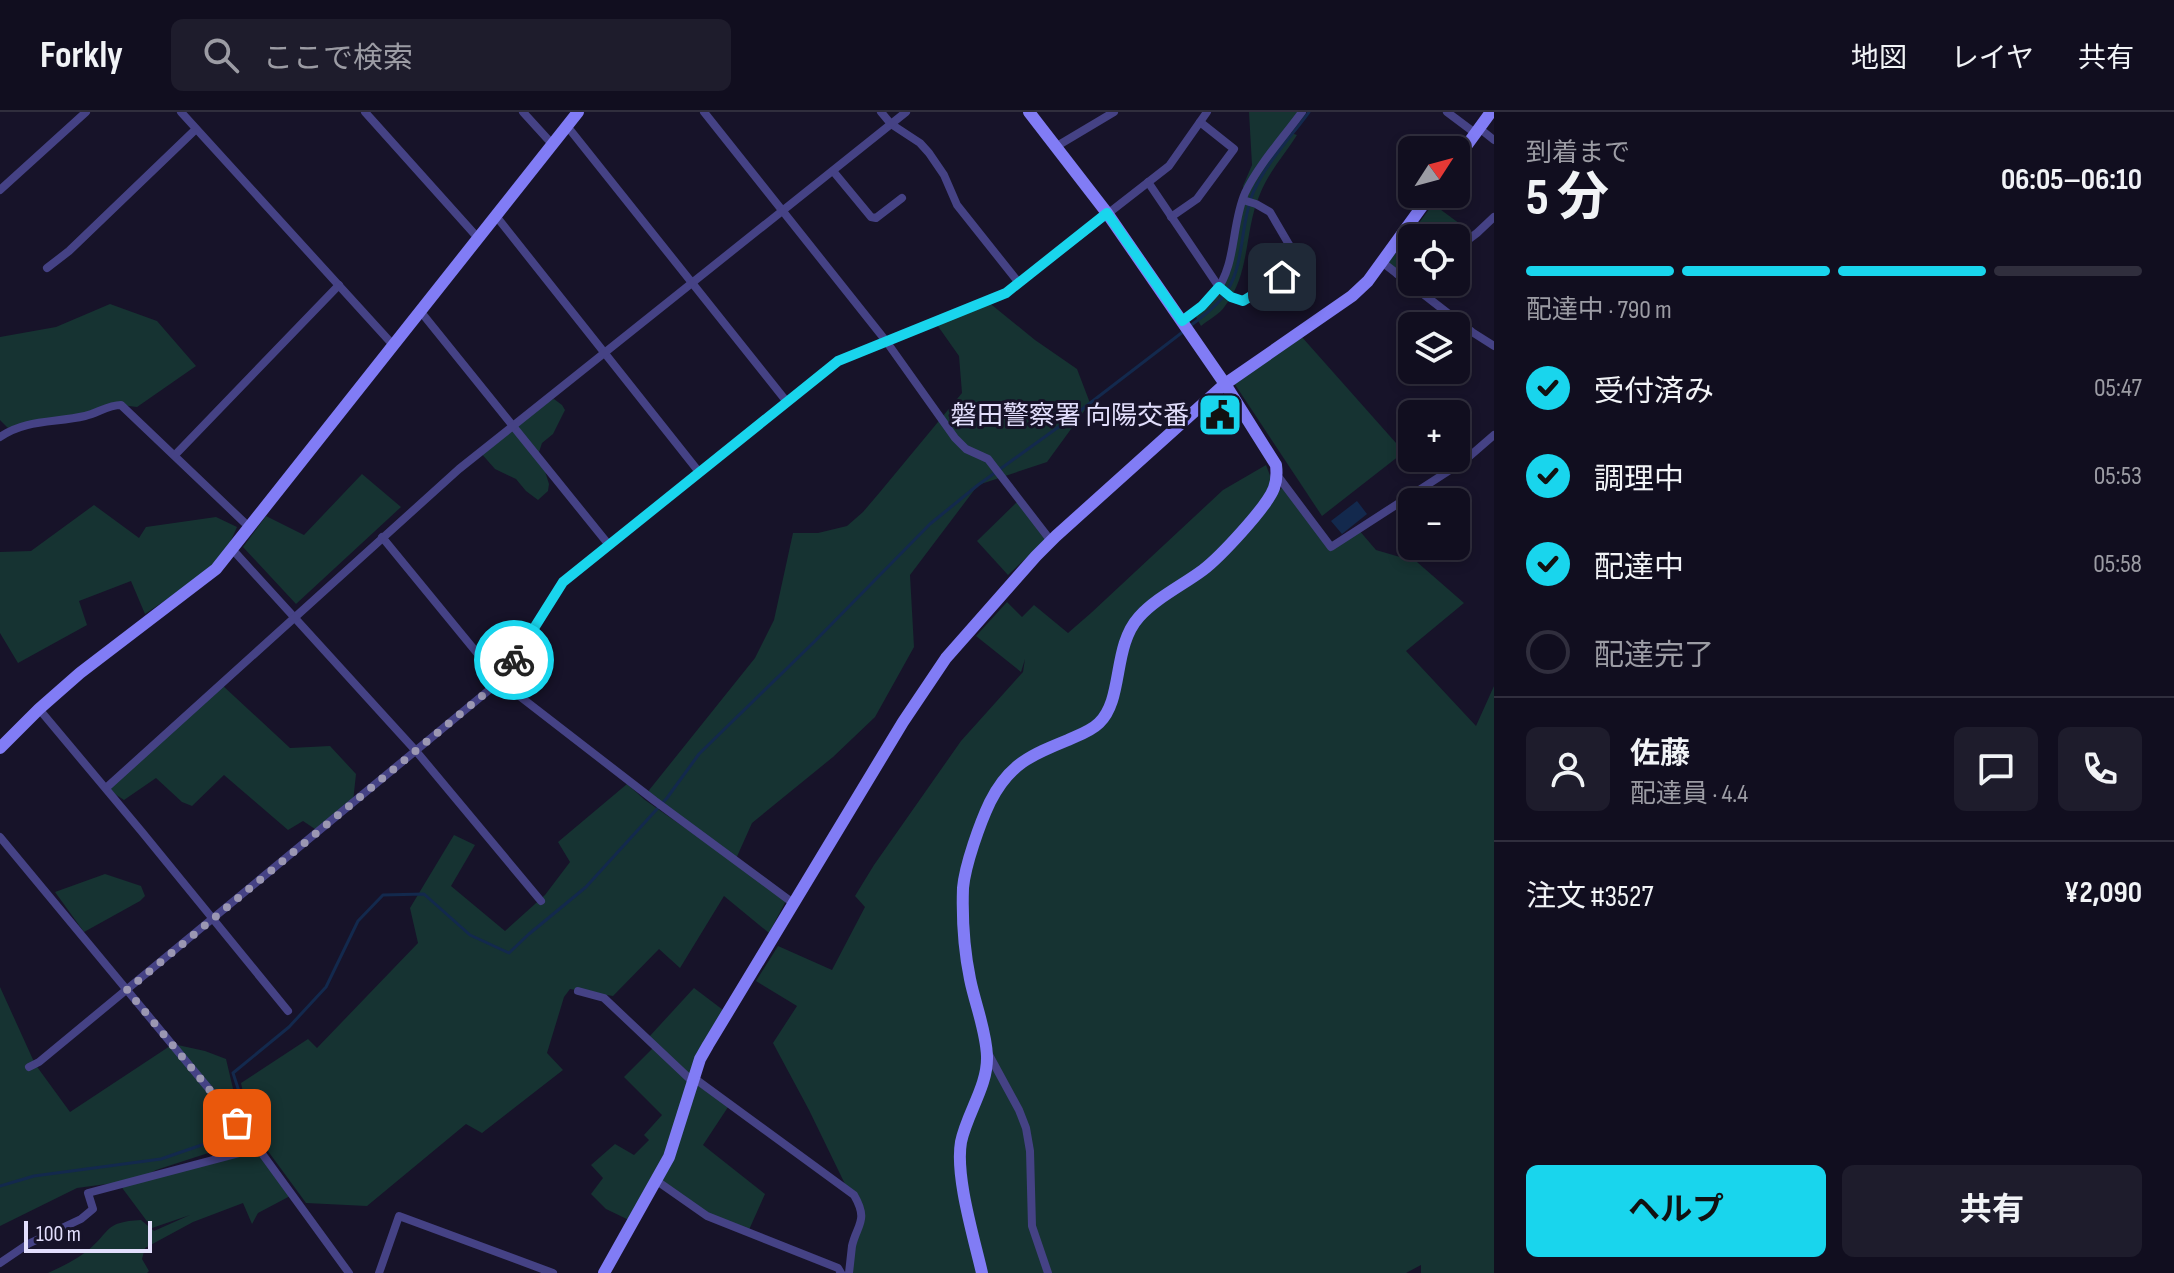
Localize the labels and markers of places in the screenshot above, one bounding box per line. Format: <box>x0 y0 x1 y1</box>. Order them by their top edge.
pin <box>1248 243 1316 311</box>
public building icon: 磐田警察署 向陽交番 <box>1196 391 1244 439</box>
place label: 磐田警察署 向陽交番 <box>951 401 1189 432</box>
pin <box>203 1089 271 1157</box>

